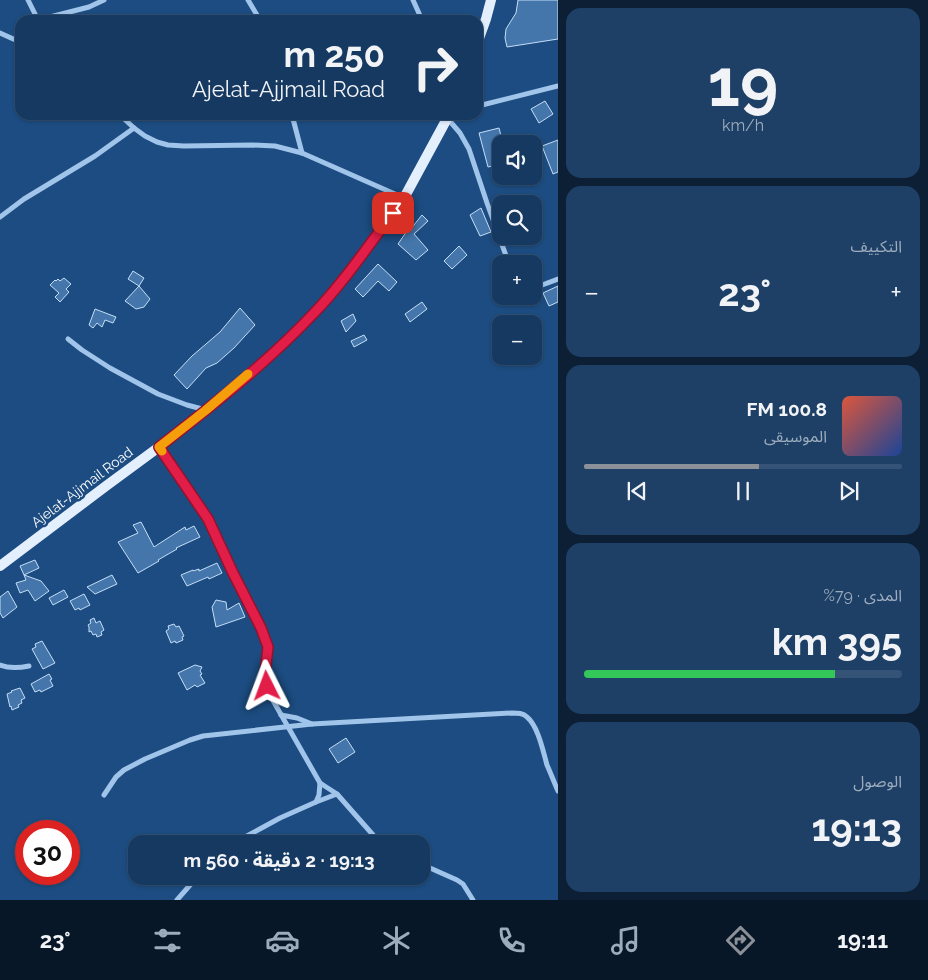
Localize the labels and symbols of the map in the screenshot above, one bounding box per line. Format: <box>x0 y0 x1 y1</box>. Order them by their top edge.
pin <box>372 192 414 234</box>
street label: Ajelat-Ajjmail Road <box>28 444 136 530</box>
position arrow <box>240 659 292 711</box>
speed limit sign: 30 <box>15 820 80 885</box>

